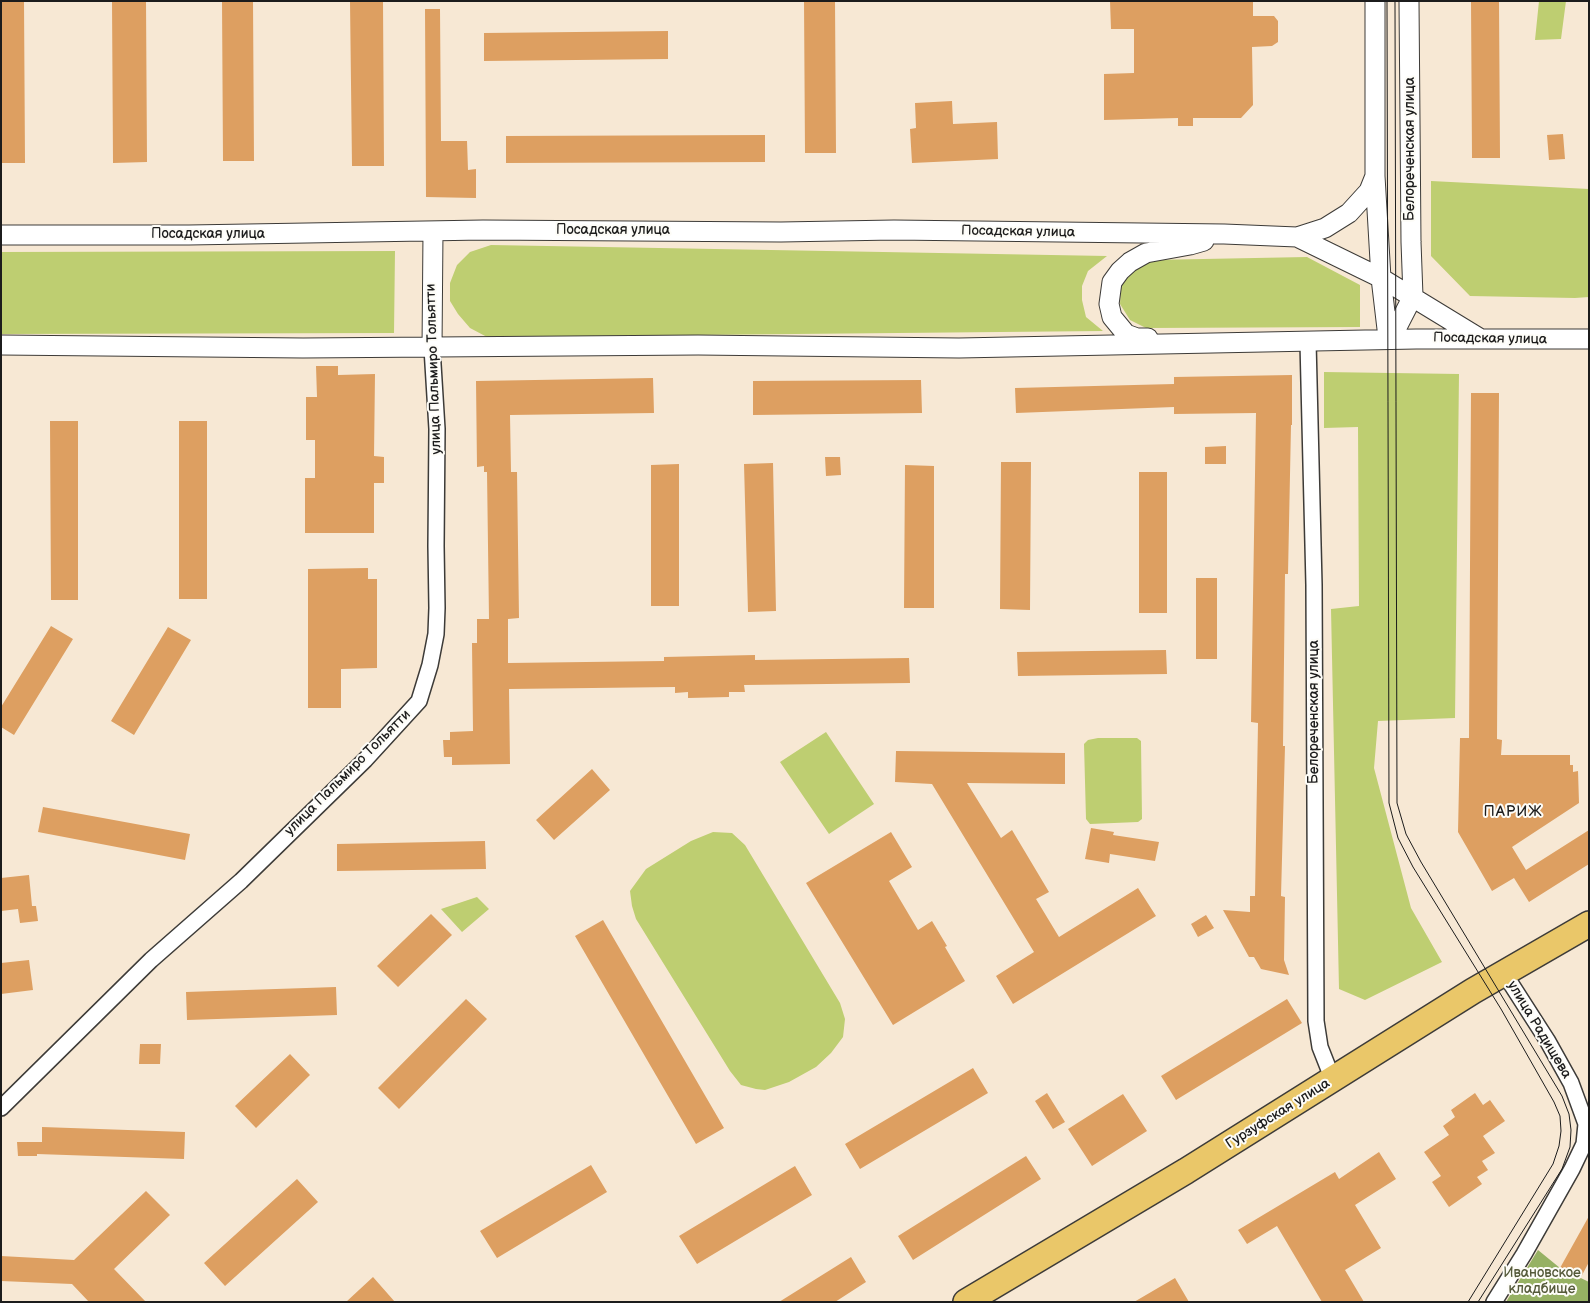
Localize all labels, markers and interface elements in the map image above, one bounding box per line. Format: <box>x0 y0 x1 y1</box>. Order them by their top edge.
street label: Белореченская улица <box>1402 77 1418 221</box>
street label: Посадская улица <box>556 222 670 238</box>
street label: Посадская улица <box>961 223 1075 241</box>
street label: Посадская улица <box>151 226 265 242</box>
street label: улица Пальмиро Тольятти <box>423 283 445 455</box>
street label: Посадская улица <box>1433 330 1547 348</box>
street label: Белореченская улица <box>1306 640 1322 784</box>
street label: улица Пальмиро Тольятти <box>282 707 414 839</box>
district label: ПАРИЖ <box>1483 803 1543 821</box>
street label: улица Радищева <box>1503 978 1575 1082</box>
street label: Гурзуфская улица <box>1223 1075 1333 1153</box>
park label: Ивановское кладбище <box>1503 1265 1581 1298</box>

